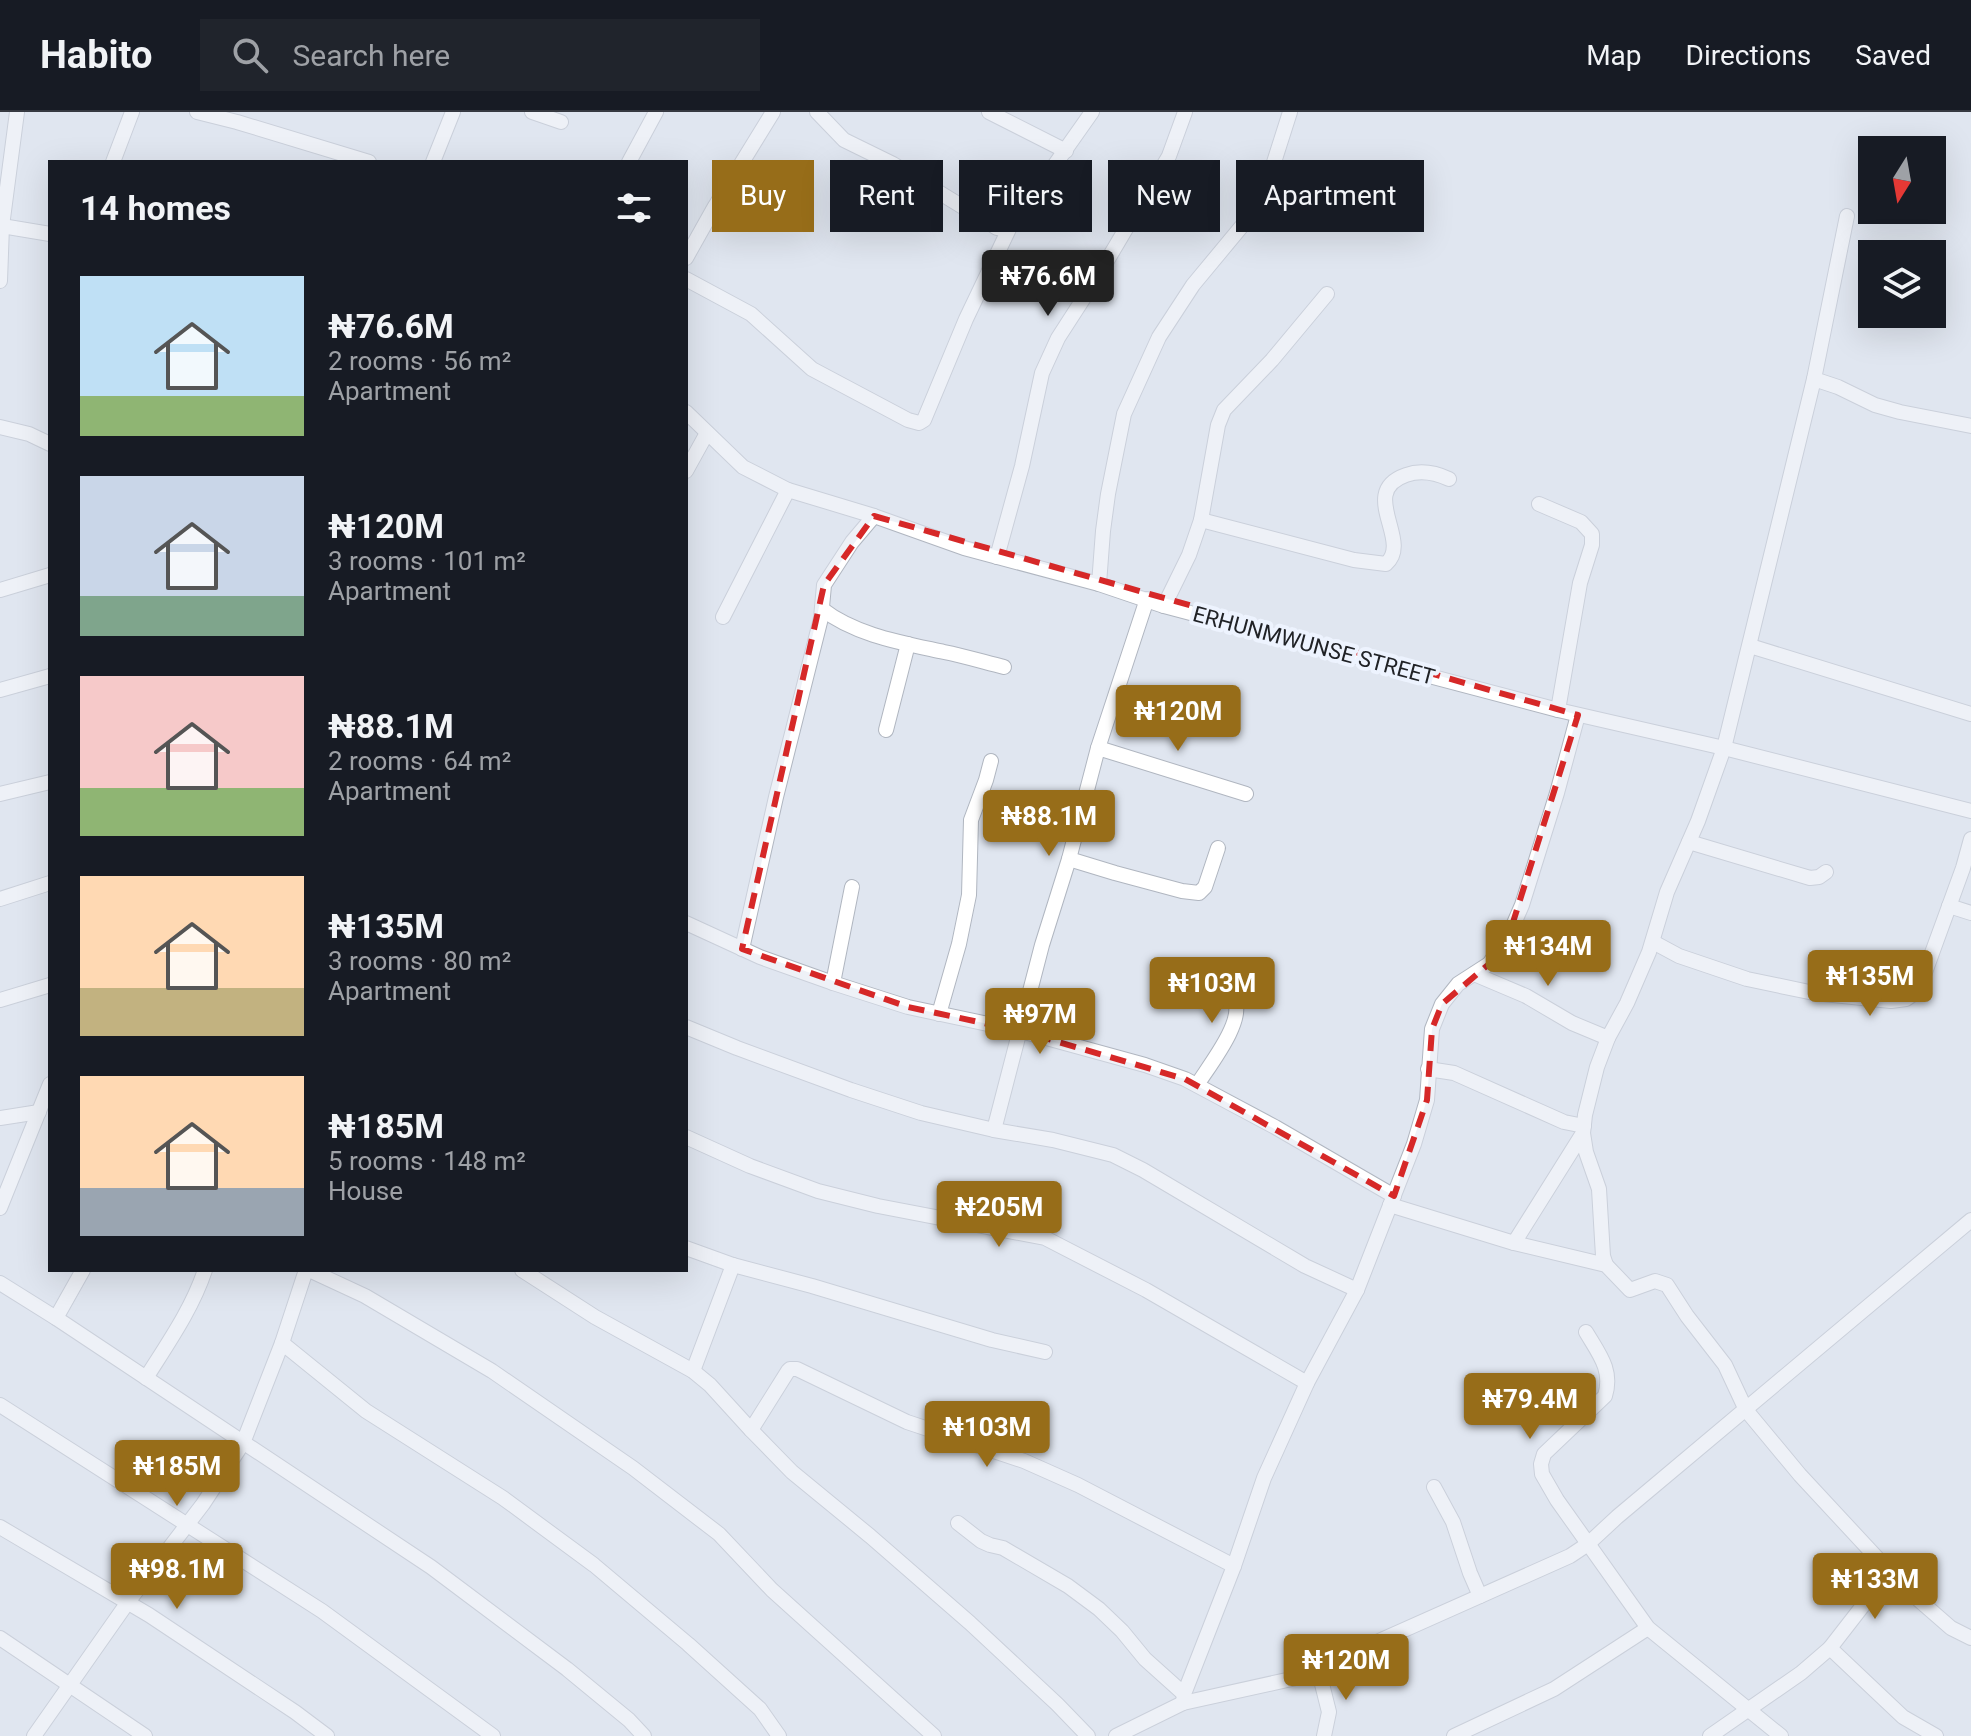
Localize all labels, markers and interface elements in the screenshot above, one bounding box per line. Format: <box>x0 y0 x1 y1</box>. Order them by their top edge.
search box <box>200 19 760 91</box>
text: Habito <box>40 33 152 77</box>
icon: search <box>228 33 272 77</box>
text: Search here <box>292 38 450 73</box>
text: Map <box>1586 39 1642 72</box>
text: Directions <box>1686 39 1811 72</box>
text: Saved <box>1855 39 1931 72</box>
north arrow <box>1858 136 1946 224</box>
map controls <box>1858 136 1946 328</box>
chip: Buy <box>712 160 814 232</box>
chip: Rent <box>830 160 943 232</box>
chip: Filters <box>959 160 1092 232</box>
chip: New <box>1108 160 1220 232</box>
chip: Apartment <box>1236 160 1424 232</box>
icon: filters <box>612 186 656 230</box>
text: 14 homes <box>80 188 231 228</box>
button: layers <box>1858 240 1946 328</box>
pin: ₦76.6M <box>983 250 1113 318</box>
text: ₦76.6M <box>1000 261 1096 291</box>
text: ₦76.6M <box>328 306 454 346</box>
icon: home <box>144 308 240 404</box>
text: 2 rooms · 56 m² <box>328 346 511 376</box>
text: Apartment <box>328 376 451 406</box>
text: ₦120M <box>328 506 444 546</box>
icon: home <box>144 508 240 604</box>
text: 3 rooms · 101 m² <box>328 546 526 576</box>
text: Apartment <box>328 576 451 606</box>
street label: ERHUNMWUNSE STREET <box>1190 601 1438 690</box>
pin: ₦120M <box>1122 685 1234 753</box>
text: ₦120M <box>1134 696 1222 726</box>
text: ₦88.1M <box>328 706 454 746</box>
icon: home <box>144 708 240 804</box>
text: 2 rooms · 64 m² <box>328 746 511 776</box>
text: Apartment <box>328 776 451 806</box>
pin: ₦88.1M <box>984 790 1114 858</box>
text: ₦88.1M <box>1001 801 1097 831</box>
text: ₦135M <box>328 906 444 946</box>
icon: home <box>144 908 240 1004</box>
pin: ₦134M <box>1492 920 1604 988</box>
text: ₦134M <box>1504 931 1592 961</box>
text: 3 rooms · 80 m² <box>328 946 511 976</box>
pin: ₦135M <box>1814 950 1926 1018</box>
pin: ₦103M <box>1156 957 1268 1025</box>
text: ₦135M <box>1826 961 1914 991</box>
text: ₦103M <box>1168 968 1256 998</box>
text: Apartment <box>328 976 451 1006</box>
pin: ₦97M <box>993 988 1087 1056</box>
text: ₦97M <box>1003 999 1077 1029</box>
text: ₦185M <box>328 1106 444 1146</box>
icon: home <box>144 1108 240 1204</box>
text: 5 rooms · 148 m² <box>328 1146 526 1176</box>
text: House <box>328 1176 403 1206</box>
pin: ₦205M <box>943 1181 1055 1249</box>
text: ₦205M <box>955 1192 1043 1222</box>
pin: ₦79.4M <box>1465 1373 1595 1441</box>
text: ₦79.4M <box>1482 1384 1578 1414</box>
pin: ₦103M <box>931 1401 1043 1469</box>
text: ₦103M <box>943 1412 1031 1442</box>
pin: ₦185M <box>121 1440 233 1508</box>
text: ₦185M <box>133 1451 221 1481</box>
pin: ₦98.1M <box>112 1543 242 1611</box>
pin: ₦133M <box>1819 1553 1931 1621</box>
text: ₦98.1M <box>129 1554 225 1584</box>
text: ₦133M <box>1831 1564 1919 1594</box>
pin: ₦120M <box>1290 1634 1402 1702</box>
text: ₦120M <box>1302 1645 1390 1675</box>

